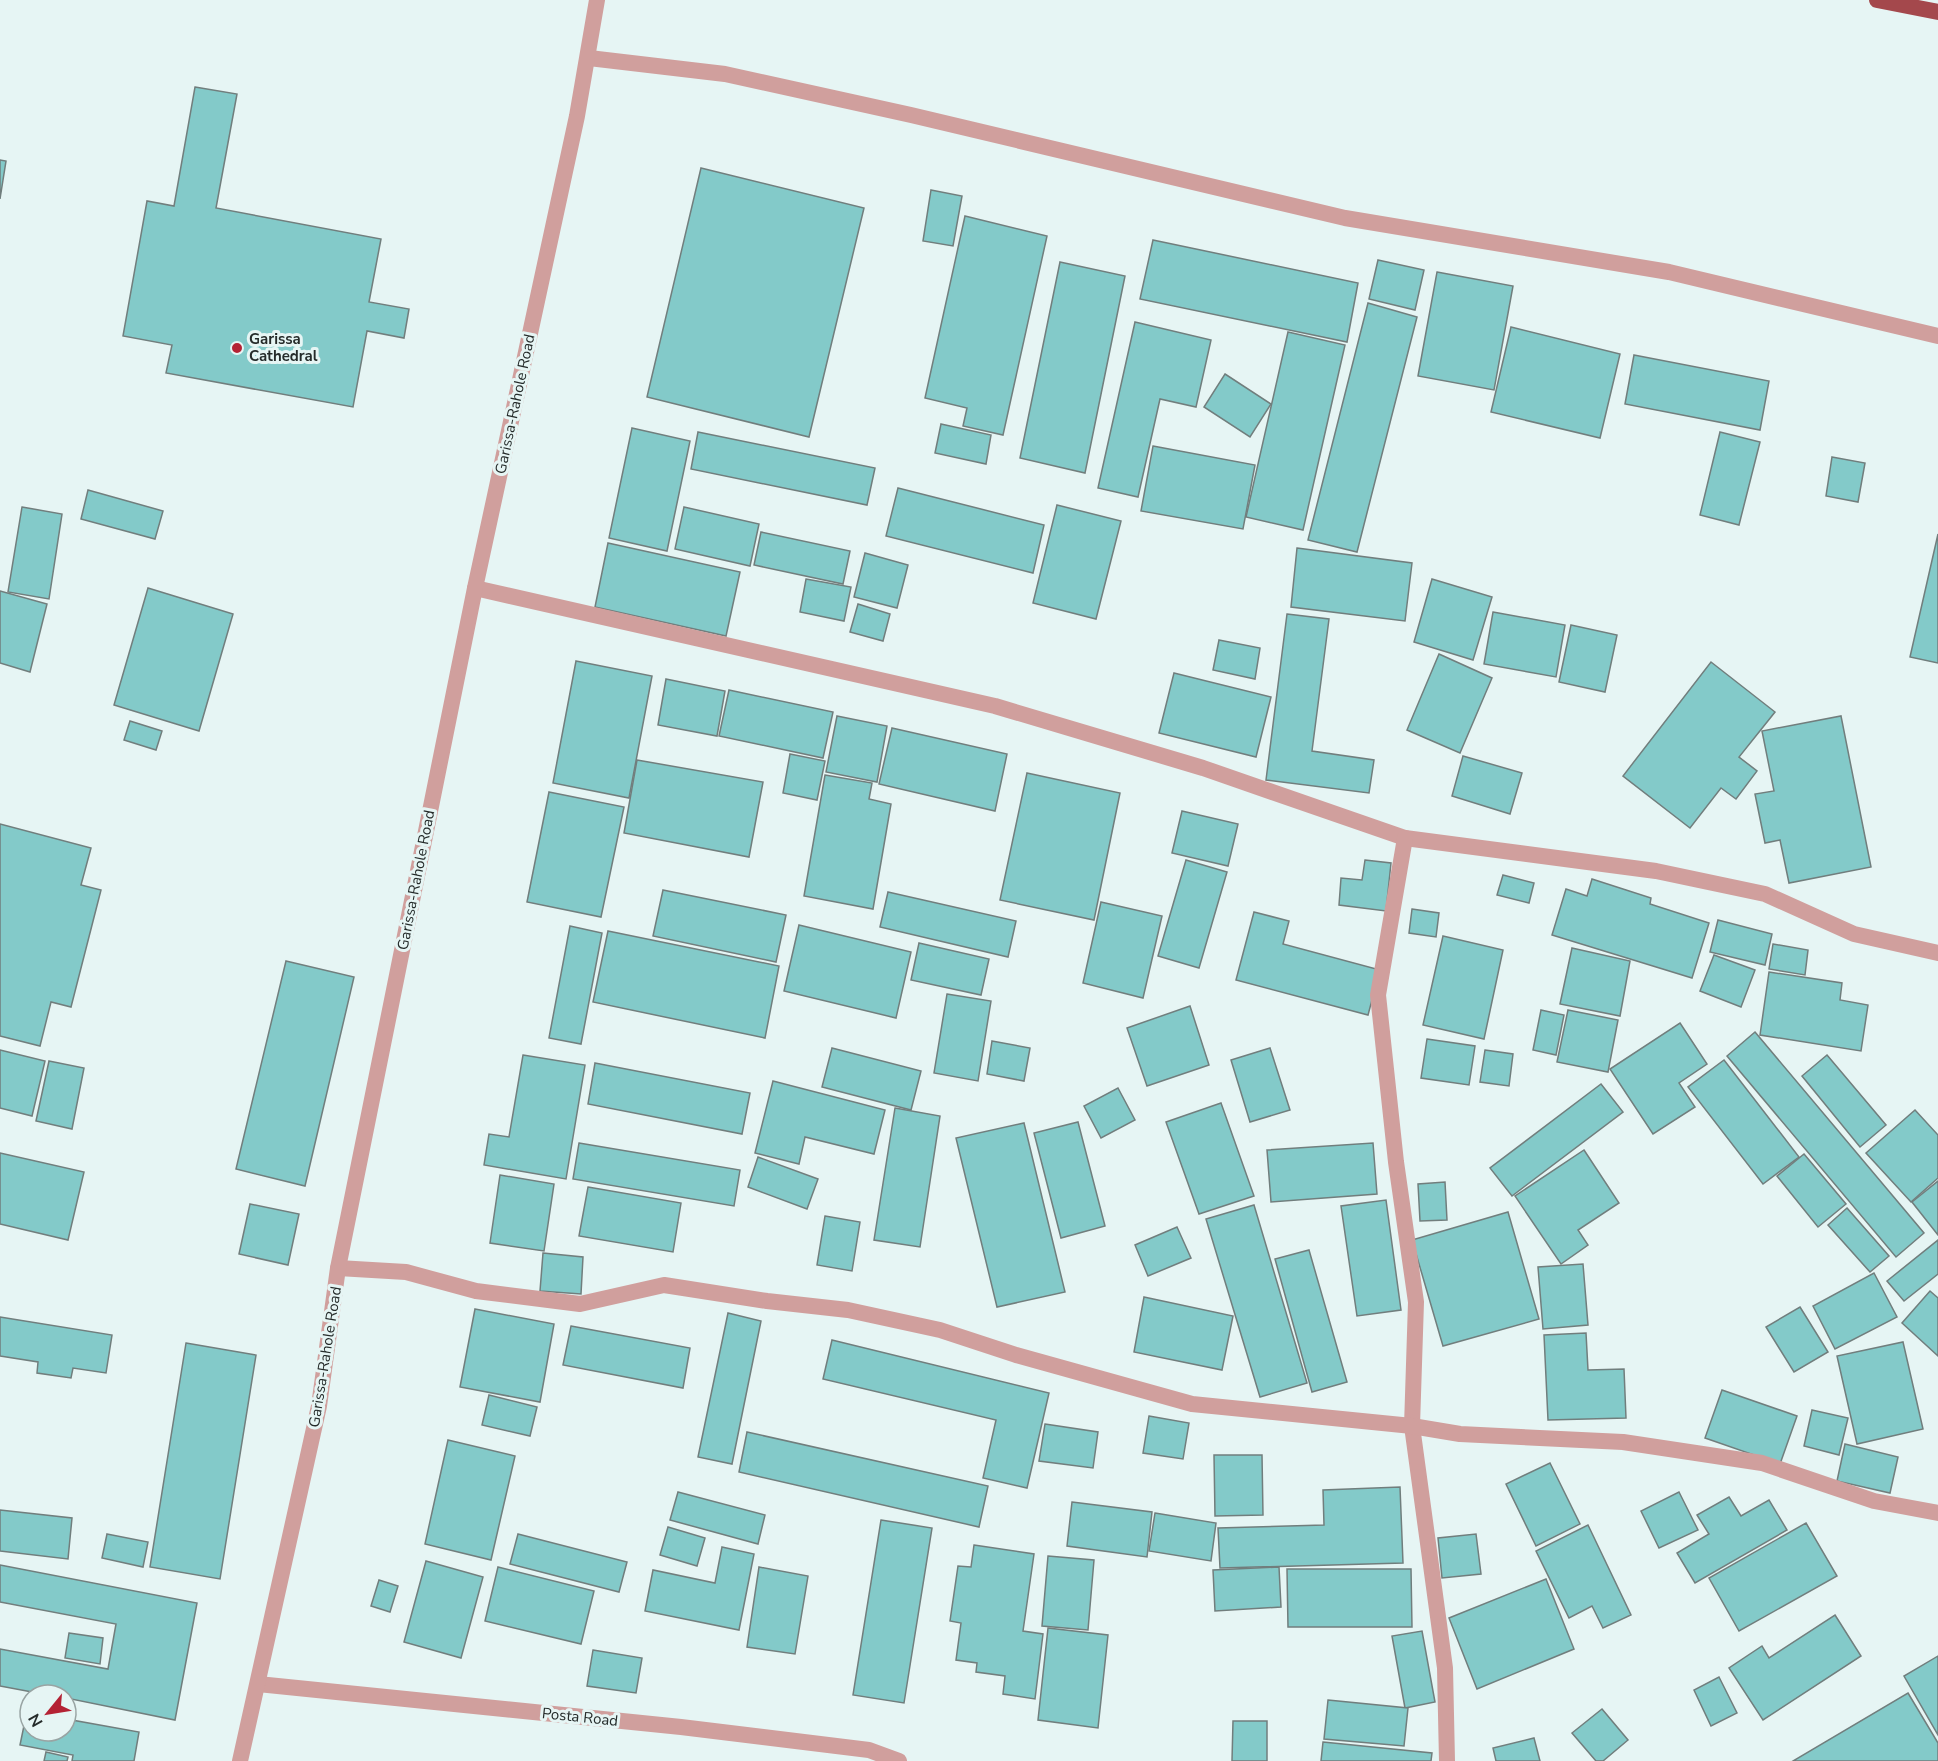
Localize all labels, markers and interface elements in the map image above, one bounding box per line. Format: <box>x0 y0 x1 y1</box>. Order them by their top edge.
place label: Garissa Cathedral <box>249 329 318 366</box>
street label: Garissa-Rahole Road <box>490 332 540 476</box>
marker: Garissa Cathedral <box>230 341 244 355</box>
street label: Garissa-Rahole Road <box>393 808 439 952</box>
street label: Garissa-Rahole Road <box>304 1285 346 1429</box>
north arrow <box>18 1683 78 1743</box>
street label: Posta Road <box>541 1703 619 1731</box>
text: N <box>23 1709 48 1731</box>

